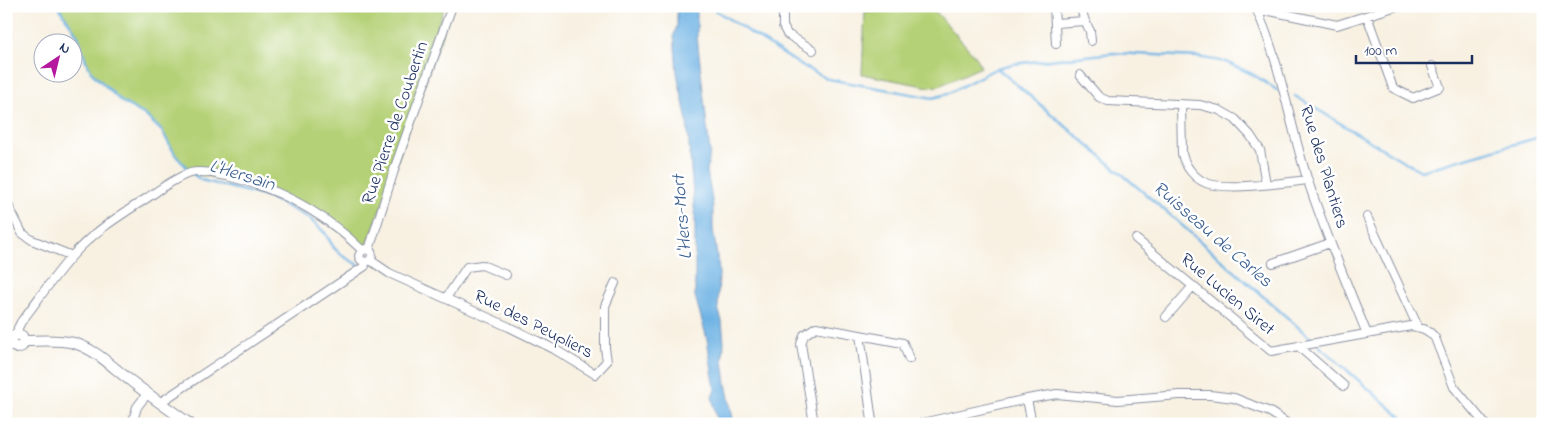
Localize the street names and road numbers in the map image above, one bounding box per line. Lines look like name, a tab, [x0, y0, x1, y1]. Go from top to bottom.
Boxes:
street label: Rue Pierre de Coubertin	[356, 38, 436, 208]
street label: Rue des Plantiers	[1292, 102, 1354, 232]
street label: Rue Lucien Siret	[1174, 247, 1280, 343]
street label: Rue des Peupliers	[469, 284, 597, 366]

